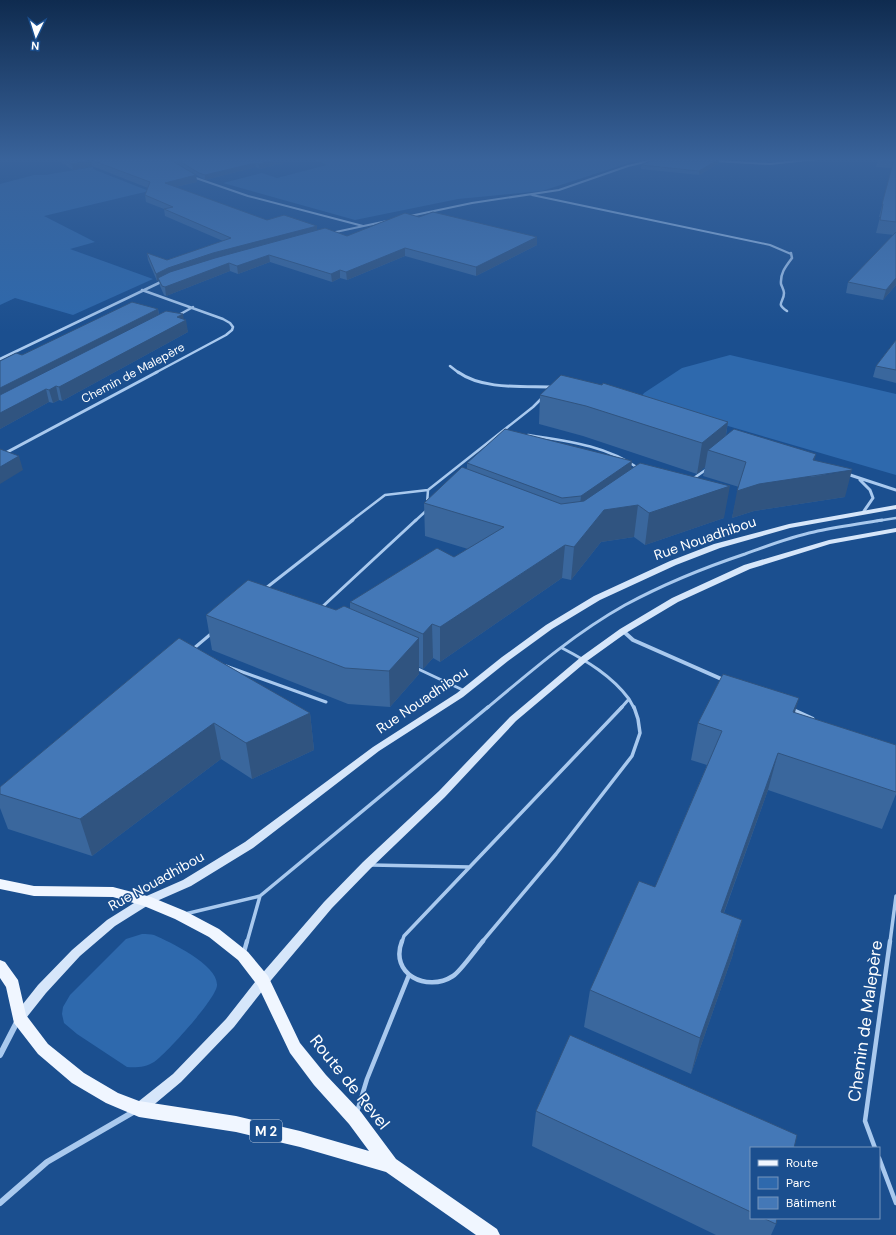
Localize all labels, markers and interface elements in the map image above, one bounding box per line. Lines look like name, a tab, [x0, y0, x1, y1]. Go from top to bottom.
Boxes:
north arrow	[16, 16, 56, 56]
text: N	[31, 39, 40, 53]
street label: Chemin de Malepère	[78, 339, 188, 407]
street label: Rue Nouadhibou	[652, 512, 758, 564]
street label: Rue Nouadhibou	[373, 663, 471, 737]
street label: Rue Nouadhibou	[105, 847, 207, 915]
street label: Chemin de Malepère	[843, 939, 887, 1103]
street label: Route de Revel	[305, 1030, 395, 1134]
road number: M 2	[250, 1120, 282, 1142]
legend	[750, 1147, 880, 1219]
text: Route	[786, 1155, 818, 1171]
text: Parc	[786, 1175, 810, 1191]
text: Bâtiment	[786, 1195, 837, 1211]

